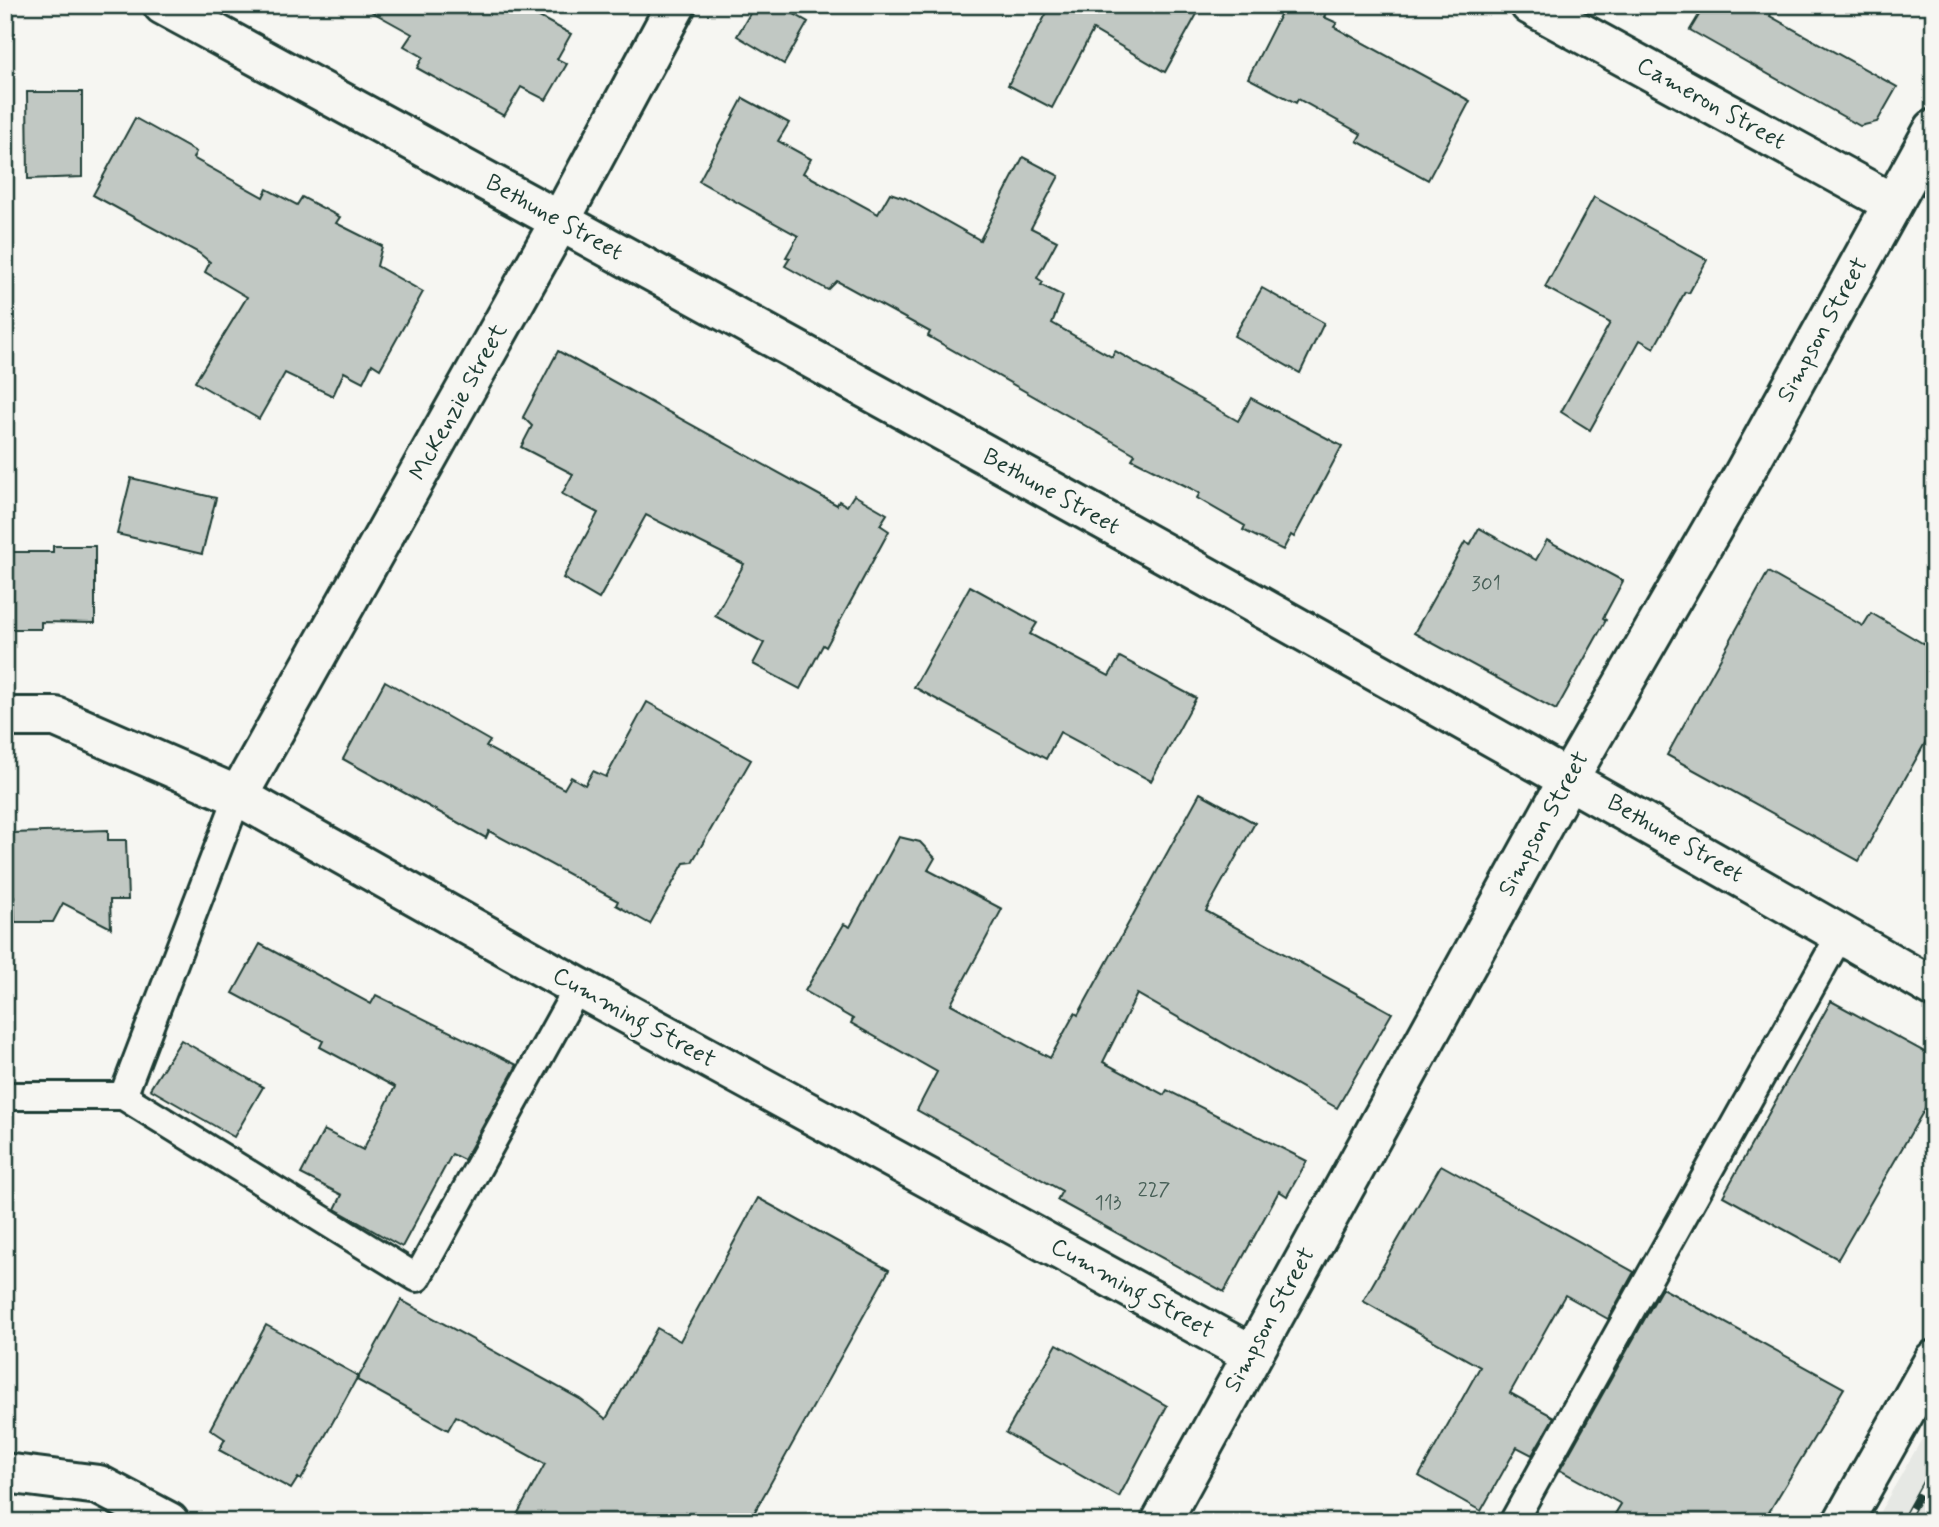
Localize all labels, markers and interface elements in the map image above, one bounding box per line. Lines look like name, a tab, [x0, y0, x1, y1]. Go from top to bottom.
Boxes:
street label: Cameron Street	[1631, 50, 1791, 158]
street label: Bethune Street	[480, 167, 628, 269]
street label: Simpson Street	[1770, 252, 1876, 408]
street label: McKenzie Street	[403, 318, 515, 486]
street label: Bethune Street	[977, 441, 1125, 543]
house number: 301	[1471, 570, 1501, 598]
street label: Simpson Street	[1491, 746, 1597, 902]
street label: Bethune Street	[1601, 787, 1749, 891]
street label: Cumming Street	[545, 960, 721, 1078]
house number: 227	[1137, 1176, 1171, 1204]
house number: 113	[1095, 1189, 1122, 1217]
street label: Cumming Street	[1043, 1231, 1219, 1349]
street label: Simpson Street	[1217, 1242, 1323, 1398]

